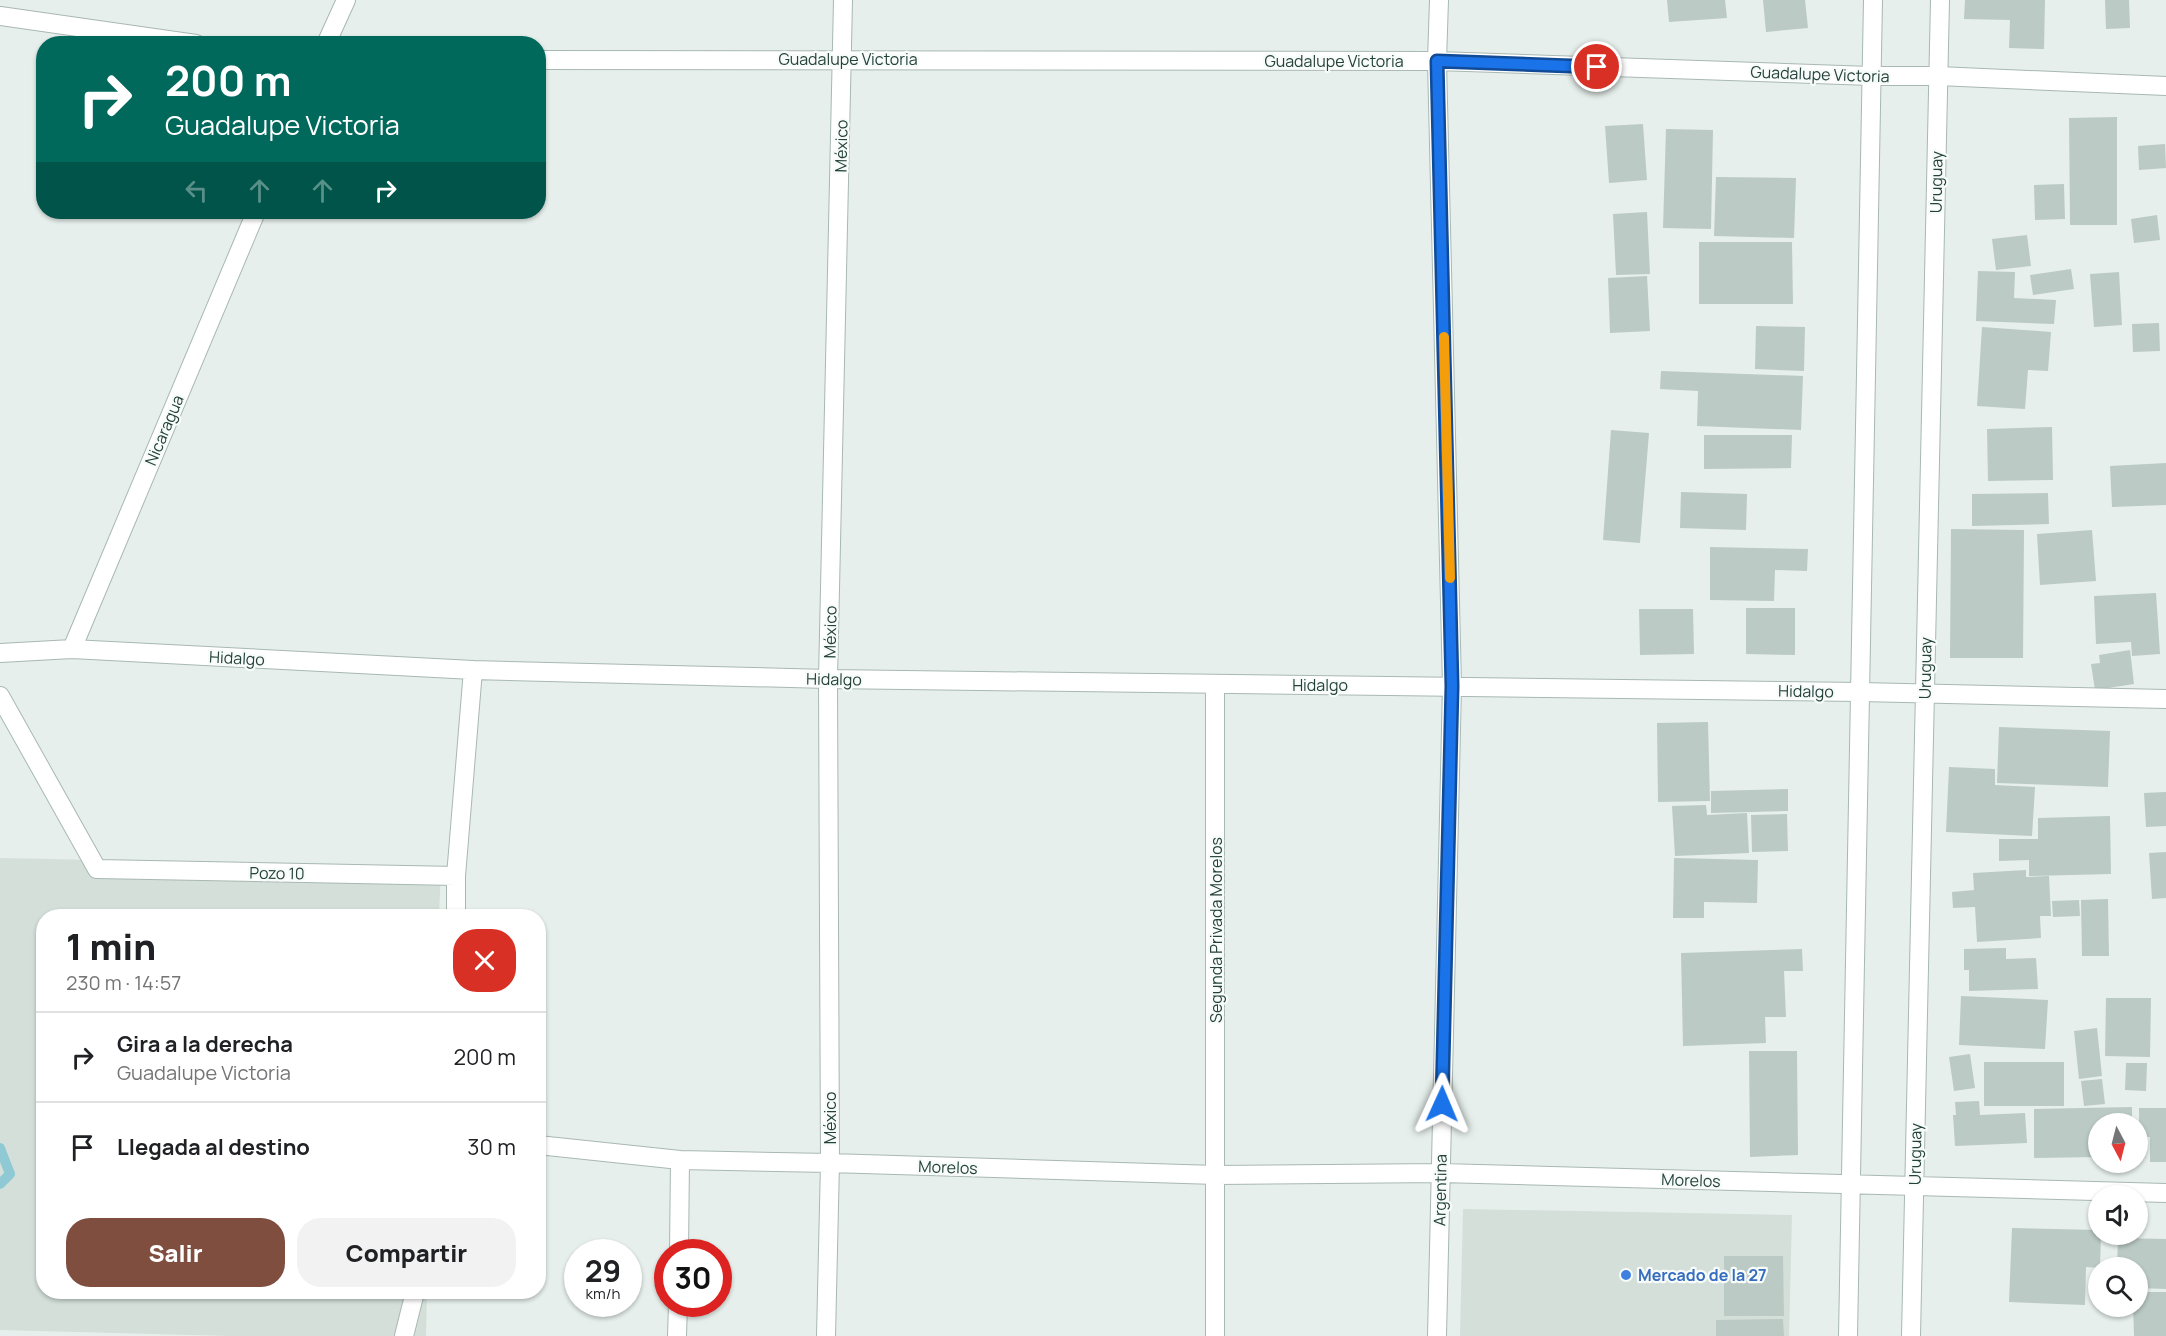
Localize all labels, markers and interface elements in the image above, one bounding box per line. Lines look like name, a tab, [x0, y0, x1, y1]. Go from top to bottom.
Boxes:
pin	[1571, 41, 1622, 92]
street label: Guadalupe Victoria	[778, 48, 918, 70]
street label: Guadalupe Victoria	[1264, 50, 1404, 72]
icon: arrive	[1580, 50, 1613, 83]
text: 200 m	[165, 51, 291, 109]
icon: right	[66, 60, 144, 138]
street label: Guadalupe Victoria	[1750, 61, 1890, 87]
text: Guadalupe Victoria	[165, 106, 400, 143]
street label: México	[830, 119, 852, 173]
street label: Uruguay	[1924, 150, 1948, 213]
icon: left	[180, 174, 213, 207]
icon: ahead	[243, 174, 276, 207]
icon: ahead	[306, 174, 339, 207]
icon: right	[369, 174, 402, 207]
street label: Nicaragua	[139, 391, 189, 469]
street label: México	[819, 605, 841, 659]
street label: Uruguay	[1913, 636, 1937, 699]
street label: Hidalgo	[209, 646, 265, 670]
street label: Hidalgo	[806, 668, 862, 690]
street label: Hidalgo	[1292, 674, 1348, 696]
street label: Hidalgo	[1778, 680, 1834, 702]
street label: Segunda Privada Morelos	[1205, 837, 1227, 1023]
street label: Pozo 10	[249, 862, 305, 884]
text: 1 min	[66, 922, 156, 971]
button: close	[453, 929, 516, 992]
text: 230 m · 14:57	[66, 969, 181, 996]
text: Gira a la derecha	[117, 1029, 293, 1059]
icon: right	[66, 1041, 99, 1074]
text: 200 m	[454, 1042, 516, 1072]
text: Guadalupe Victoria	[117, 1059, 291, 1086]
position arrow	[1410, 1072, 1474, 1136]
street label: México	[819, 1092, 841, 1144]
north arrow	[2088, 1113, 2148, 1173]
map controls	[2088, 1113, 2148, 1317]
street label: Uruguay	[1903, 1122, 1927, 1185]
icon: arrive	[66, 1131, 99, 1164]
text: Llegada al destino	[117, 1132, 310, 1162]
text: 30 m	[467, 1132, 516, 1162]
street label: Argentina	[1428, 1154, 1452, 1226]
street label: Morelos	[918, 1155, 978, 1179]
street label: Morelos	[1661, 1168, 1721, 1192]
button: sound	[2088, 1185, 2148, 1245]
button: Salir	[66, 1218, 285, 1287]
button: Compartir	[297, 1218, 516, 1287]
speed limit sign: 30	[654, 1239, 732, 1317]
text: 29	[585, 1250, 621, 1291]
button: search	[2088, 1257, 2148, 1317]
place label: Mercado de la 27	[1638, 1264, 1766, 1286]
marker: Mercado de la 27	[1619, 1268, 1633, 1282]
text: km/h	[586, 1283, 620, 1304]

